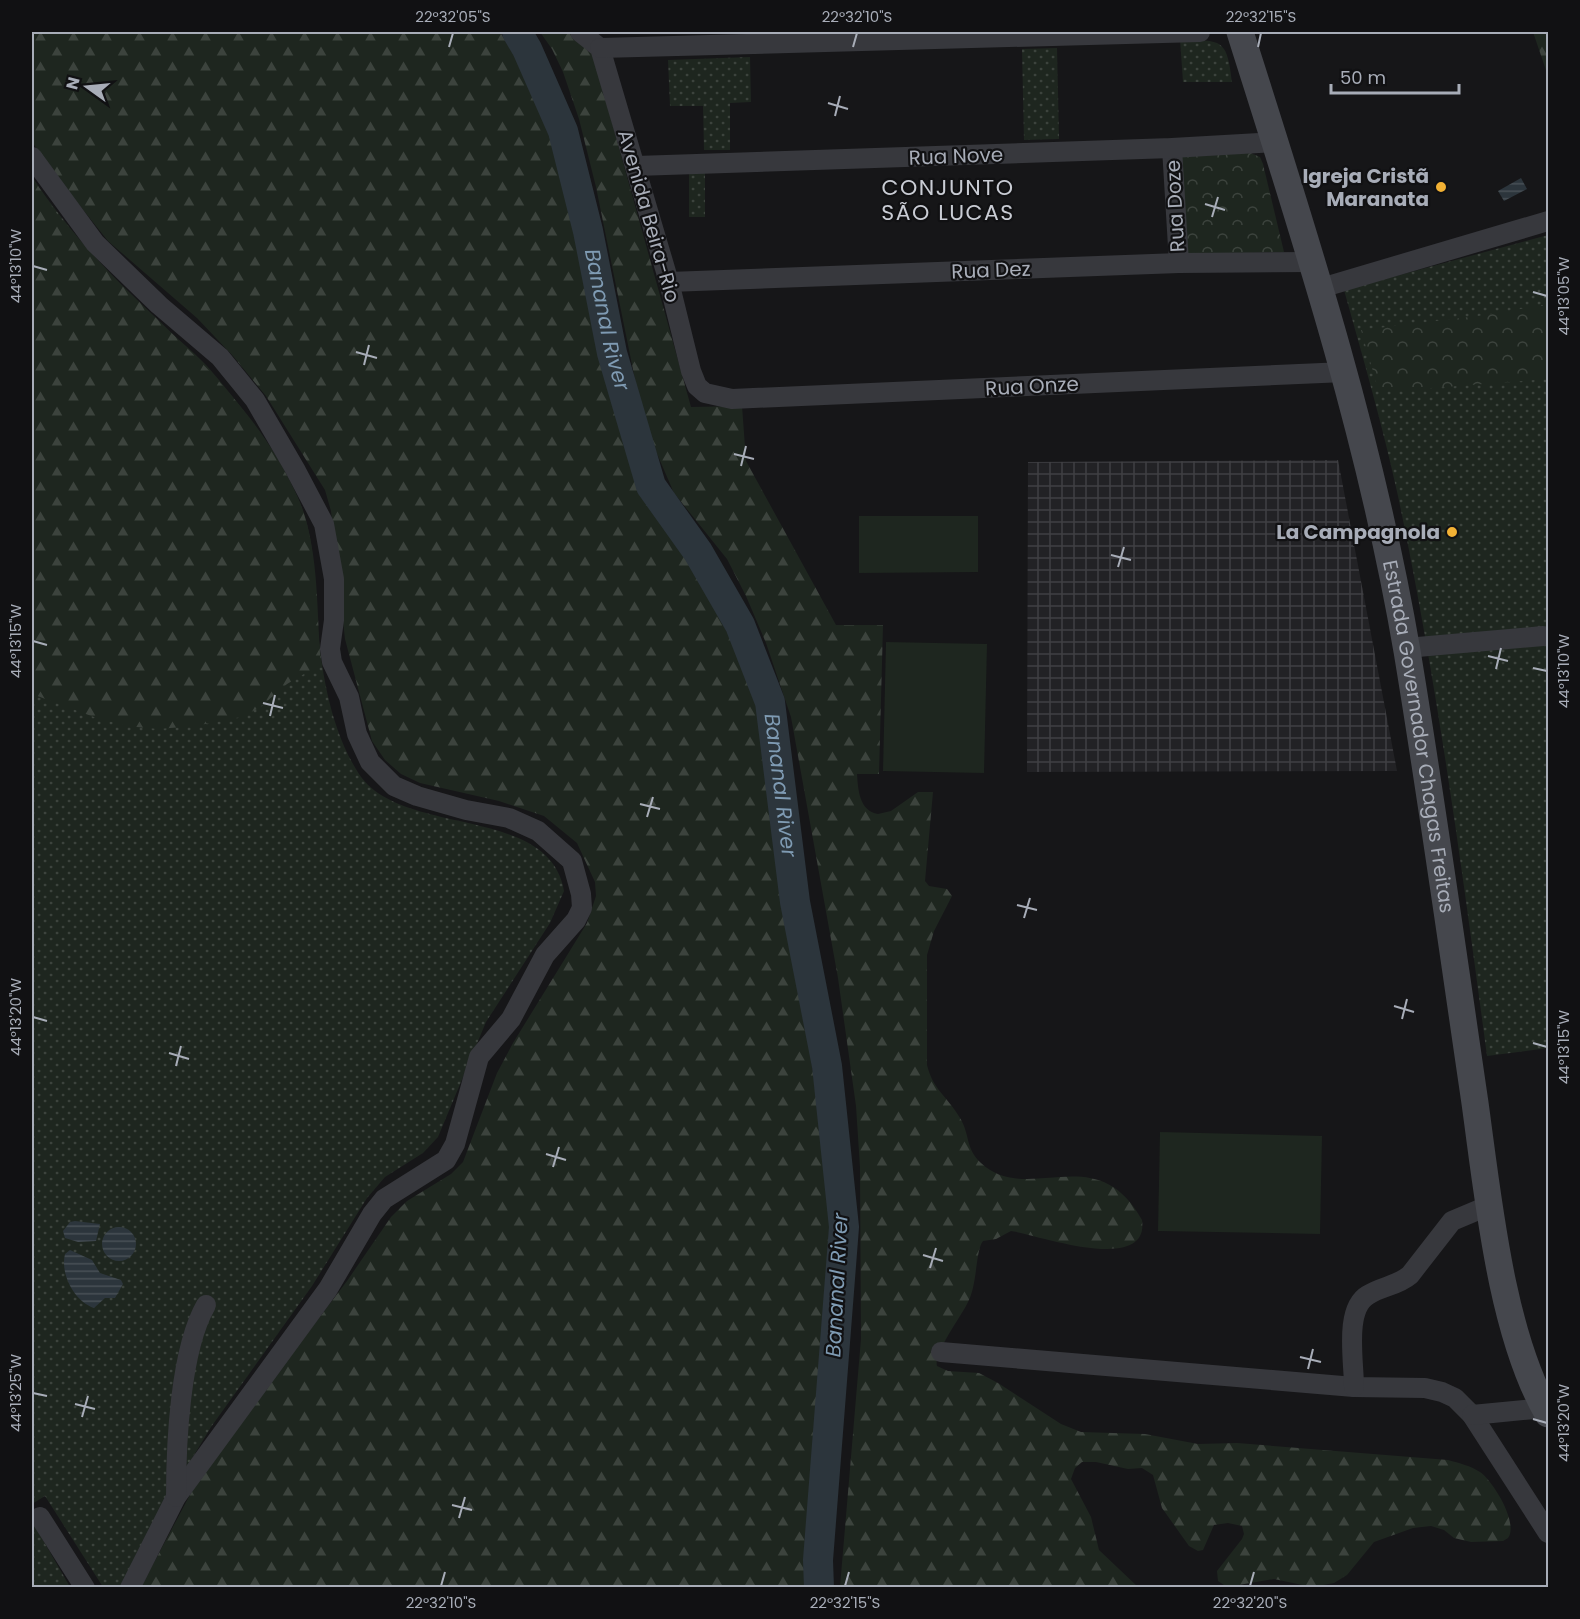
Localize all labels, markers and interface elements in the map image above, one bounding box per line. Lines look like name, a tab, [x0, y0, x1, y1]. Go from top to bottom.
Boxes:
text: 22°32'05"S	[415, 6, 491, 27]
text: 22°32'10"S	[822, 6, 892, 27]
text: 22°32'15"S	[1226, 6, 1296, 27]
north arrow	[57, 57, 117, 117]
scale bar	[1331, 57, 1458, 95]
text: 50 m	[1340, 65, 1386, 90]
text: N	[60, 74, 86, 92]
street label: Avenida Beira-Rio	[611, 126, 687, 306]
street label: Rua Nove	[908, 140, 1004, 172]
street label: Rua Doze	[1159, 159, 1191, 253]
place label: Igreja Cristã Maranata	[1302, 162, 1429, 213]
district label: CONJUNTO SÃO LUCAS	[881, 172, 1015, 228]
marker: Igreja Cristã Maranata	[1434, 180, 1448, 194]
text: 44°13'10"W	[5, 229, 26, 303]
water label: Bananal River	[578, 246, 638, 395]
street label: Rua Dez	[951, 255, 1031, 285]
text: 44°13'05"W	[1553, 256, 1574, 335]
street label: Rua Onze	[984, 370, 1080, 402]
place label: La Campagnola	[1276, 518, 1440, 546]
marker: La Campagnola	[1445, 525, 1459, 539]
street label: Estrada Governador Chagas Freitas	[1376, 558, 1461, 915]
text: 44°13'15"W	[5, 604, 26, 678]
text: 44°13'10"W	[1553, 634, 1574, 708]
water label: Bananal River	[758, 712, 804, 860]
text: 44°13'20"W	[5, 978, 26, 1056]
text: 44°13'15"W	[1553, 1010, 1574, 1084]
water label: Bananal River	[818, 1211, 855, 1358]
text: 44°13'25"W	[5, 1354, 26, 1432]
text: 44°13'20"W	[1553, 1384, 1574, 1462]
text: 22°32'10"S	[406, 1592, 476, 1613]
text: 22°32'15"S	[810, 1592, 880, 1613]
text: 22°32'20"S	[1213, 1592, 1287, 1613]

